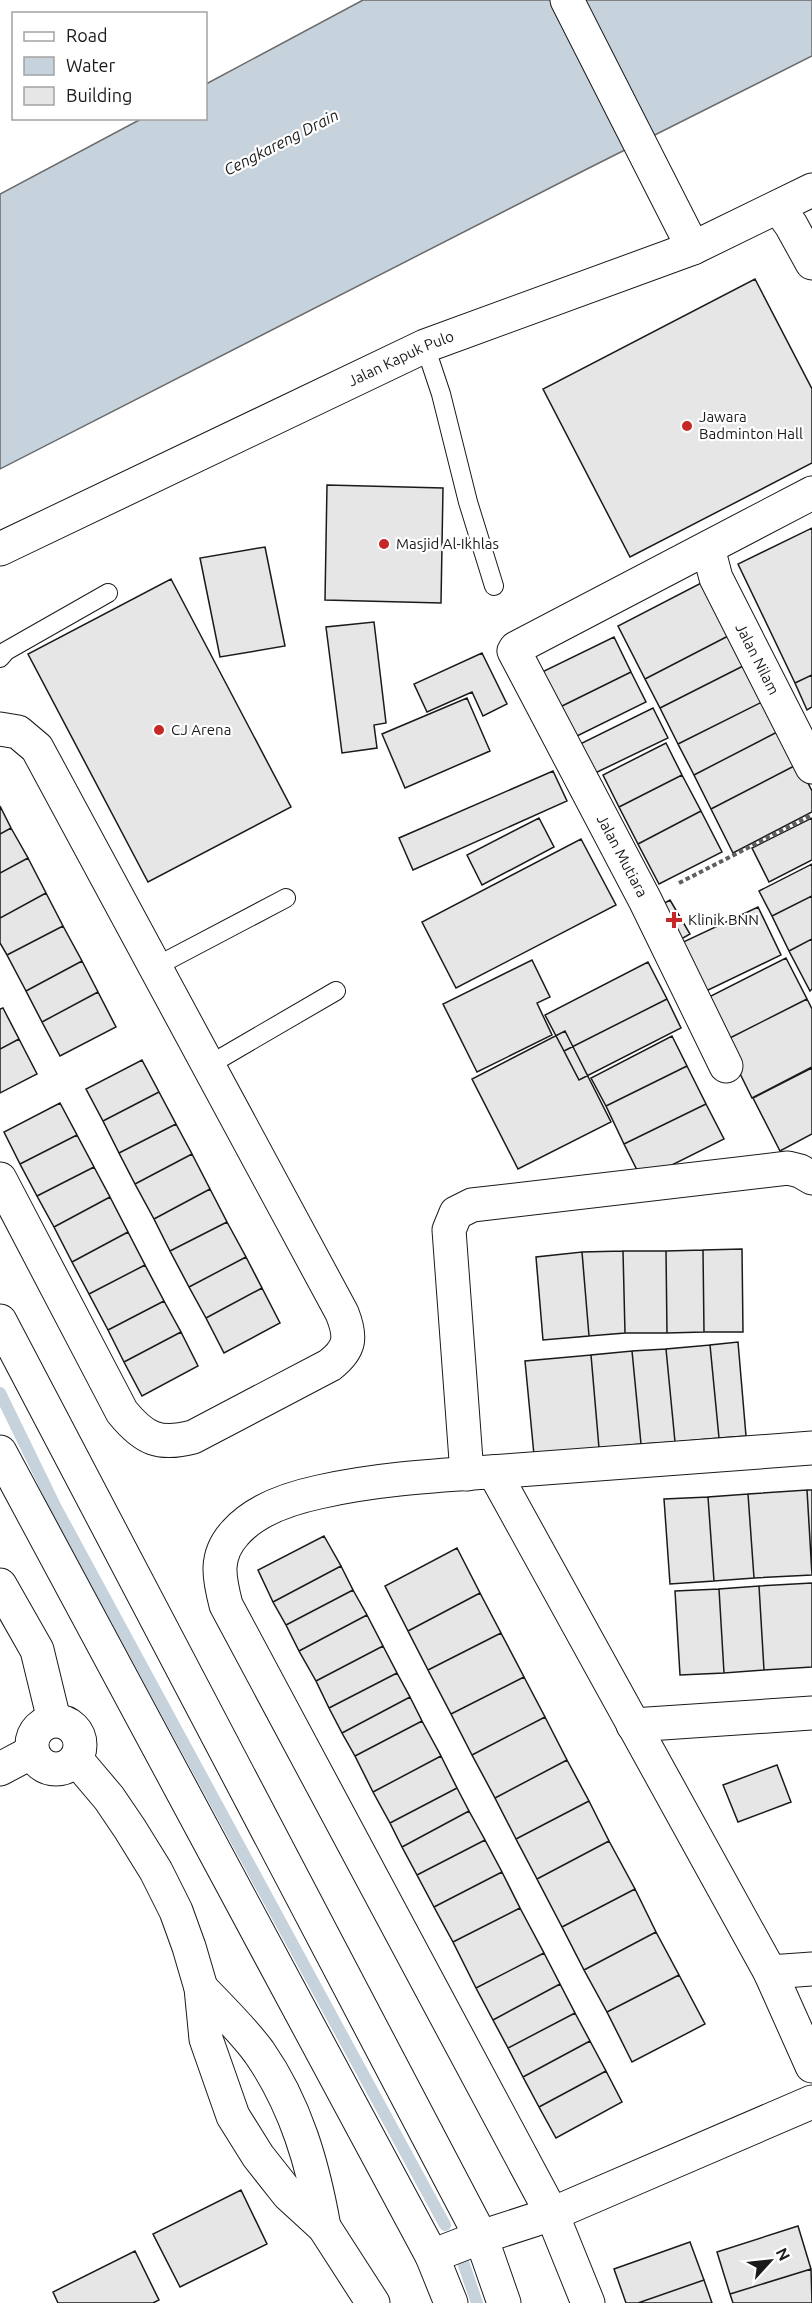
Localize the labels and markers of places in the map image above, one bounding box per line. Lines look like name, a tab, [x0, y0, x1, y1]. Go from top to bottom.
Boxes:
place label: Jawara Badminton Hall	[699, 408, 803, 442]
marker: Jawara Badminton Hall	[680, 419, 694, 433]
place label: Masjid Al-Ikhlas	[396, 535, 499, 552]
marker: Masjid Al-Ikhlas	[377, 537, 391, 551]
place label: CJ Arena	[171, 721, 231, 738]
marker: CJ Arena	[152, 723, 166, 737]
marker: Klinik BNN	[665, 911, 683, 929]
place label: Klinik BNN	[688, 911, 759, 928]

